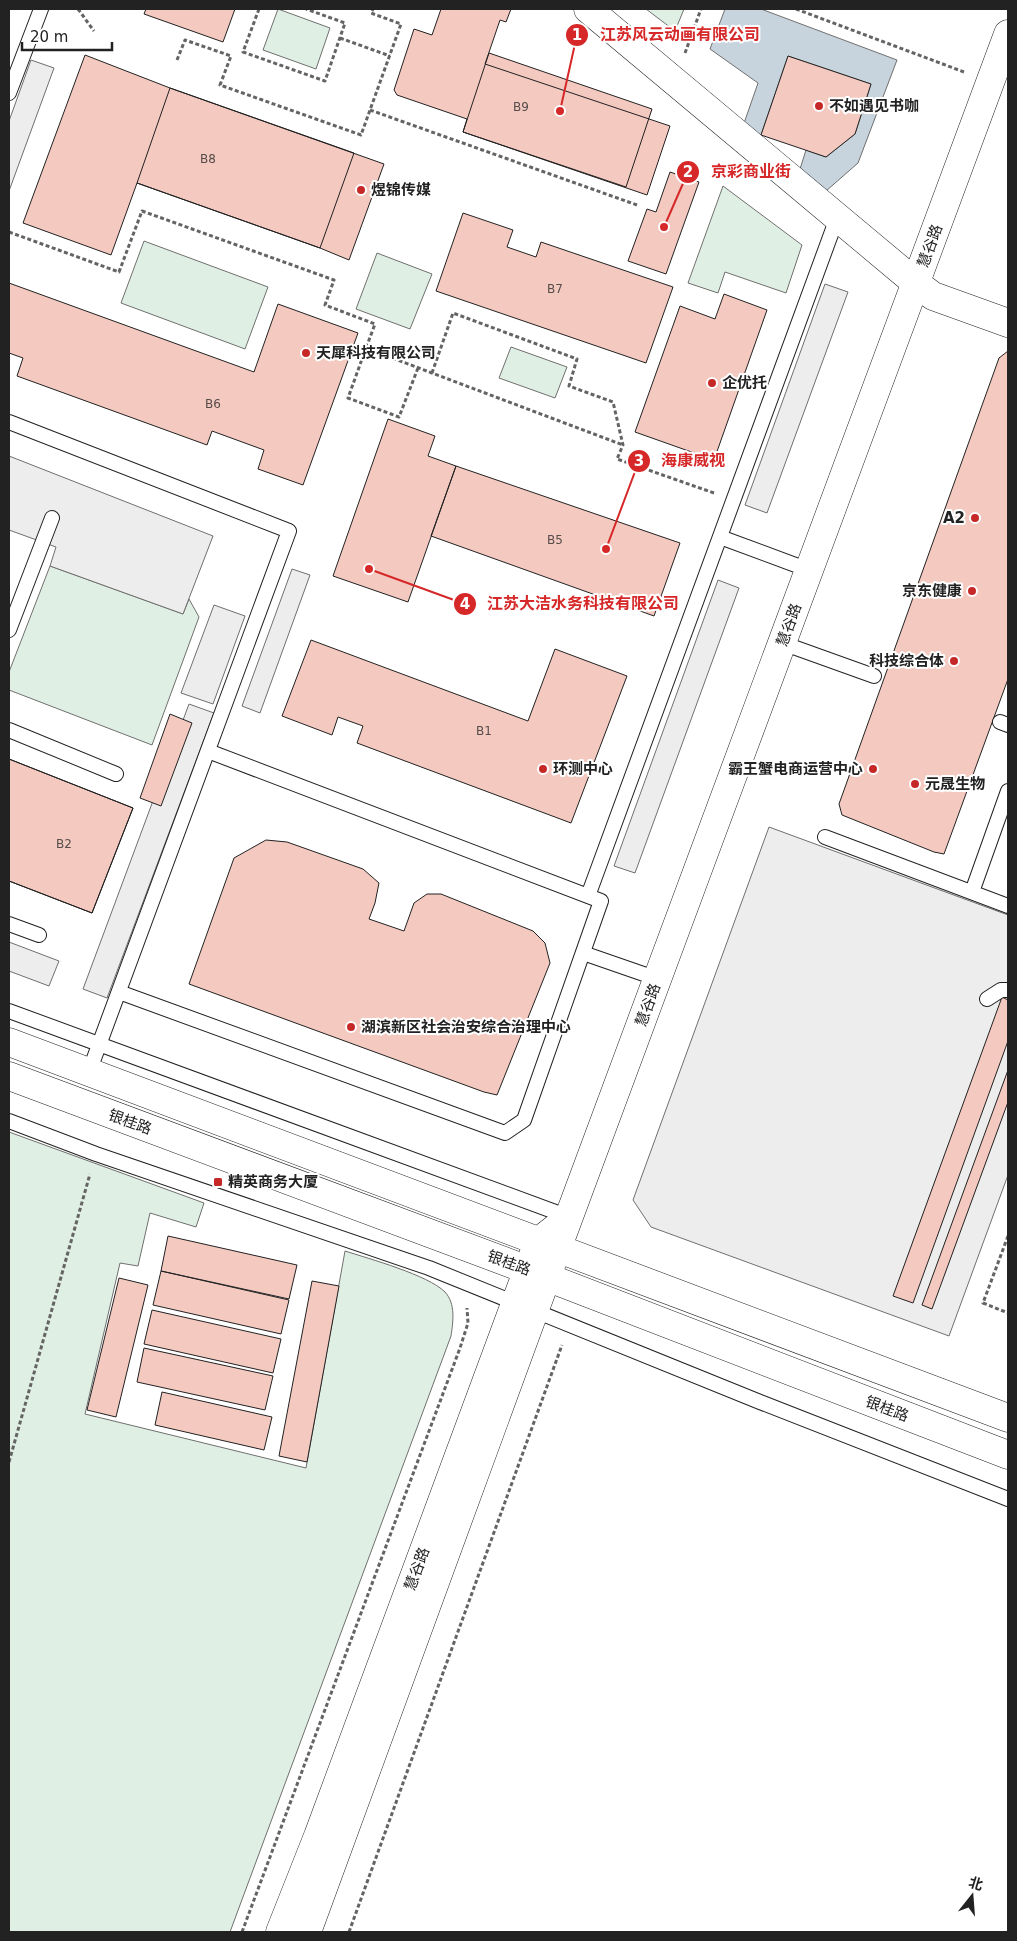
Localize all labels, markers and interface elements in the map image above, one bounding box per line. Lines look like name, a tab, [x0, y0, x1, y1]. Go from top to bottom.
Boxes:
callout: 江苏风云动画有限公司	[565, 19, 770, 50]
scale bar	[22, 20, 112, 52]
text: 江苏风云动画有限公司	[600, 25, 760, 44]
text: 1	[572, 26, 582, 44]
text: 20 m	[30, 28, 68, 46]
place label: 不如遇见书咖	[829, 97, 919, 115]
house number: B9	[513, 100, 529, 114]
marker: 不如遇见书咖	[813, 100, 825, 112]
house number: B8	[200, 152, 216, 166]
callout: 京彩商业街	[676, 156, 801, 187]
text: 京彩商业街	[711, 162, 791, 181]
text: 2	[683, 163, 693, 181]
place label: 煜锦传媒	[371, 181, 431, 199]
marker: 煜锦传媒	[355, 184, 367, 196]
street label: 慧谷路	[914, 222, 946, 270]
house number: B7	[547, 282, 563, 296]
place label: 天犀科技有限公司	[316, 344, 436, 362]
marker: 天犀科技有限公司	[300, 347, 312, 359]
place label: 企优托	[722, 374, 767, 392]
marker: 企优托	[706, 377, 718, 389]
house number: B6	[205, 397, 221, 411]
callout: 海康威视	[626, 445, 735, 476]
text: 海康威视	[661, 451, 725, 470]
text: 3	[634, 452, 644, 470]
place label: A2	[943, 509, 965, 527]
marker: A2	[969, 512, 981, 524]
house number: B5	[547, 533, 563, 547]
place label: 京东健康	[902, 582, 962, 600]
marker: 京东健康	[966, 585, 978, 597]
callout: 江苏大洁水务科技有限公司	[452, 588, 689, 619]
text: 江苏大洁水务科技有限公司	[487, 594, 679, 613]
text: 4	[460, 595, 470, 613]
street label: 慧谷路	[773, 601, 805, 649]
place label: 科技综合体	[869, 652, 944, 670]
marker: 科技综合体	[948, 655, 960, 667]
house number: B1	[476, 724, 492, 738]
place label: 环测中心	[553, 760, 613, 778]
place label: 霸王蟹电商运营中心	[728, 760, 863, 778]
marker: 环测中心	[537, 763, 549, 775]
marker: 霸王蟹电商运营中心	[867, 763, 879, 775]
place label: 元晟生物	[925, 775, 985, 793]
marker: 元晟生物	[909, 778, 921, 790]
house number: B2	[56, 837, 72, 851]
street label: 慧谷路	[632, 981, 664, 1029]
place label: 湖滨新区社会治安综合治理中心	[361, 1018, 571, 1036]
marker: 湖滨新区社会治安综合治理中心	[345, 1021, 357, 1033]
street label: 银桂路	[106, 1106, 154, 1138]
place label: 精英商务大厦	[228, 1173, 318, 1191]
marker: 精英商务大厦	[212, 1176, 224, 1188]
street label: 银桂路	[485, 1247, 533, 1279]
street label: 银桂路	[863, 1393, 911, 1425]
street label: 慧谷路	[401, 1545, 433, 1593]
north arrow	[947, 1871, 997, 1921]
text: 北	[967, 1874, 985, 1893]

